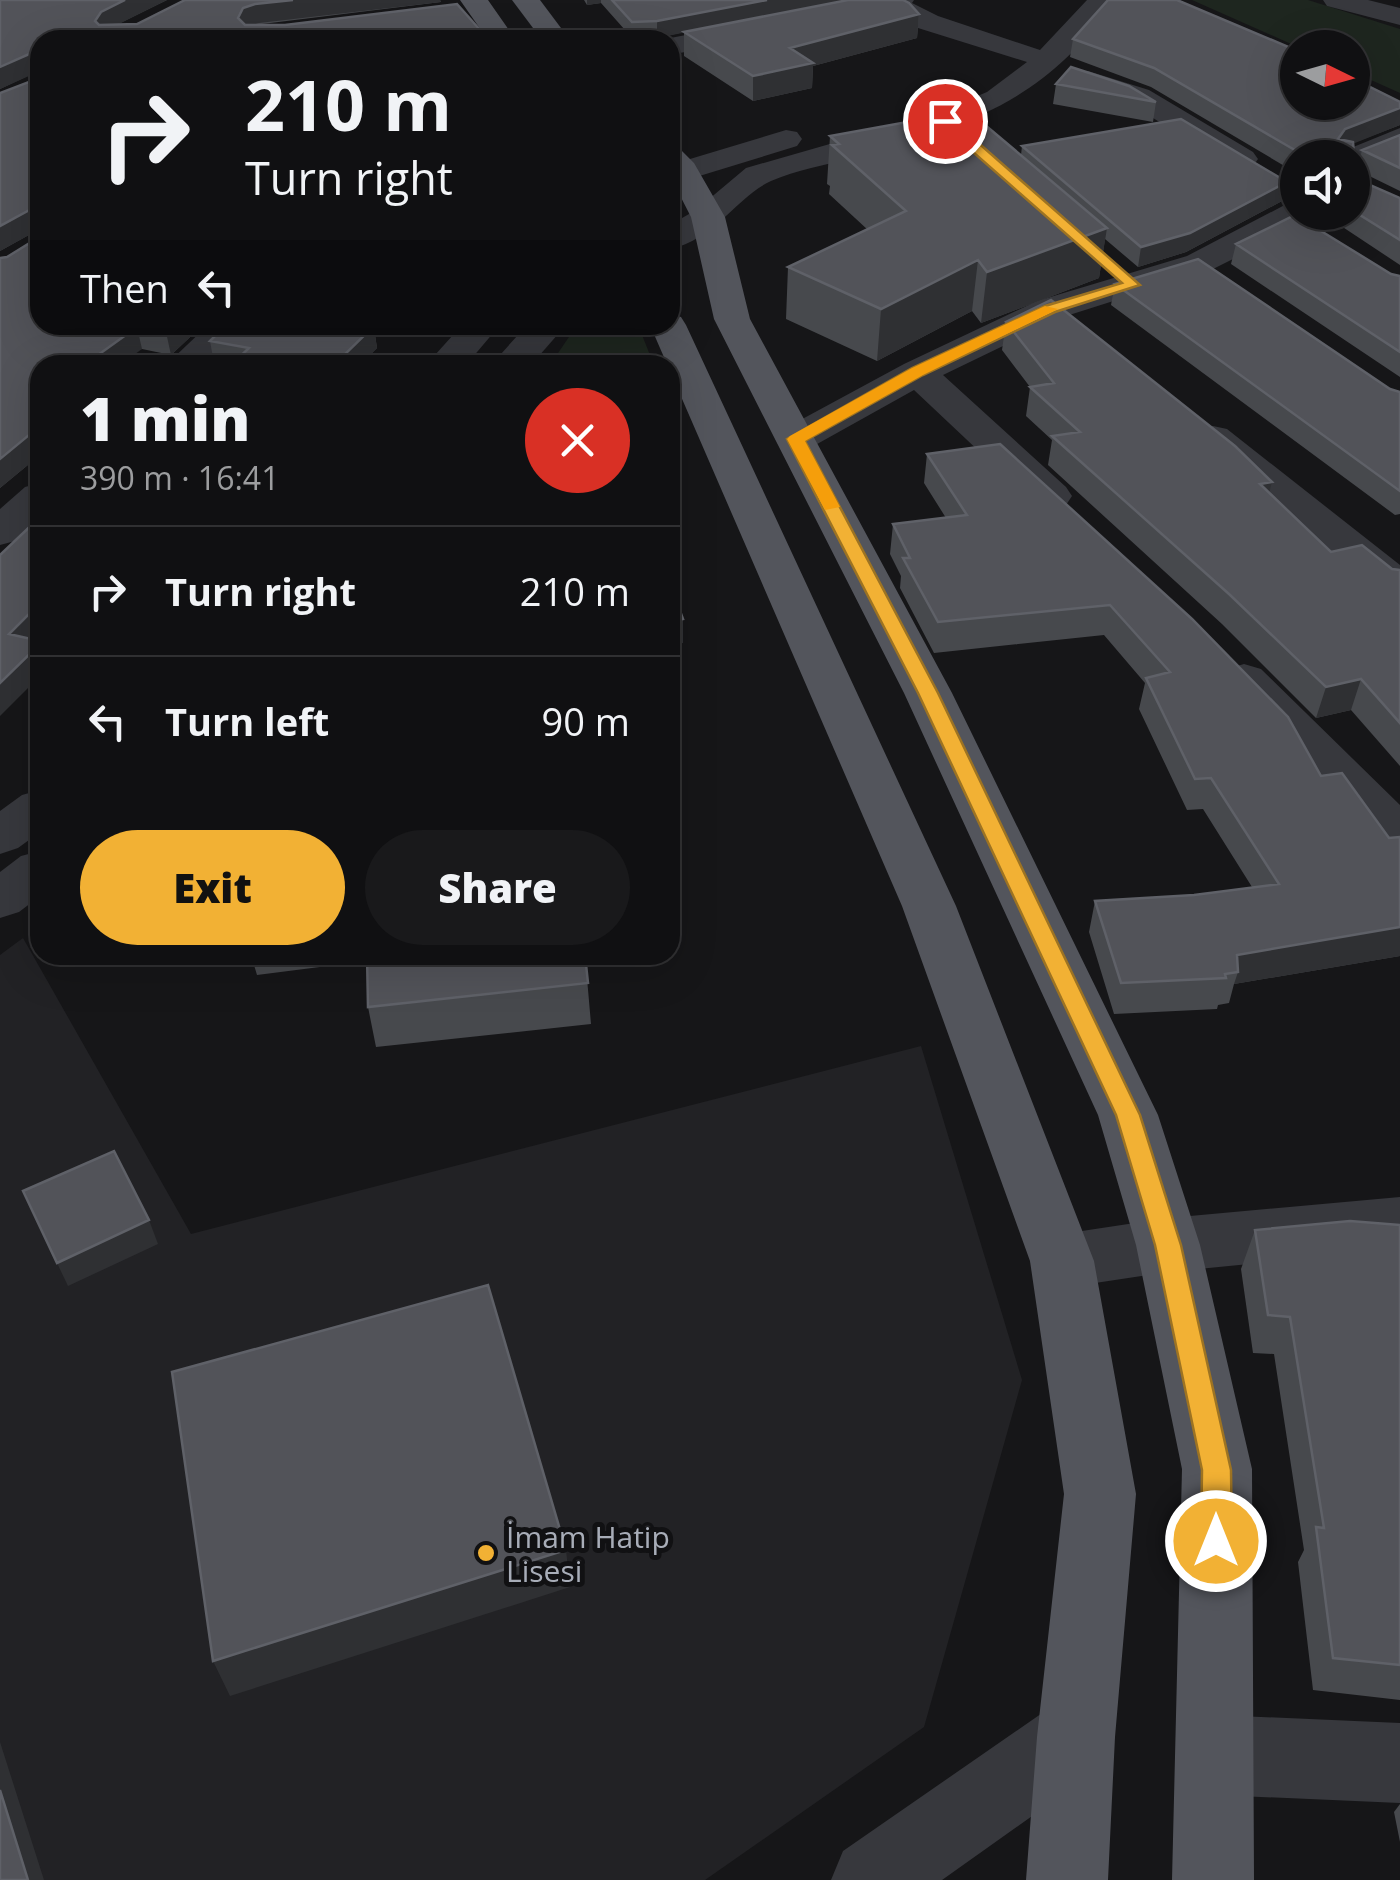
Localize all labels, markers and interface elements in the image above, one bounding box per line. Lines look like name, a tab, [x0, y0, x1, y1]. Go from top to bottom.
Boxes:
north arrow	[1280, 30, 1370, 120]
map controls	[1280, 30, 1370, 230]
text: 210 m	[245, 56, 452, 152]
icon: right	[80, 70, 210, 200]
pin	[903, 79, 988, 164]
icon: arrive	[918, 94, 973, 149]
button: sound	[1280, 140, 1370, 230]
text: Turn right	[245, 147, 453, 208]
icon: left	[189, 260, 244, 315]
text: Then	[80, 262, 169, 314]
text: 1 min	[80, 377, 250, 459]
button: close	[525, 388, 630, 493]
text: 390 m · 16:41	[80, 456, 279, 499]
icon: right	[80, 564, 135, 619]
text: Turn right	[165, 565, 356, 617]
text: 210 m	[520, 565, 630, 617]
icon: left	[80, 694, 135, 749]
text: Turn left	[165, 695, 329, 747]
text: 90 m	[541, 695, 630, 747]
button: Exit	[80, 830, 345, 945]
button: Share	[365, 830, 630, 945]
position arrow	[1164, 1489, 1268, 1593]
place label: İmam Hatip Lisesi	[506, 1516, 670, 1591]
marker: İmam Hatip Lisesi	[475, 1542, 497, 1564]

